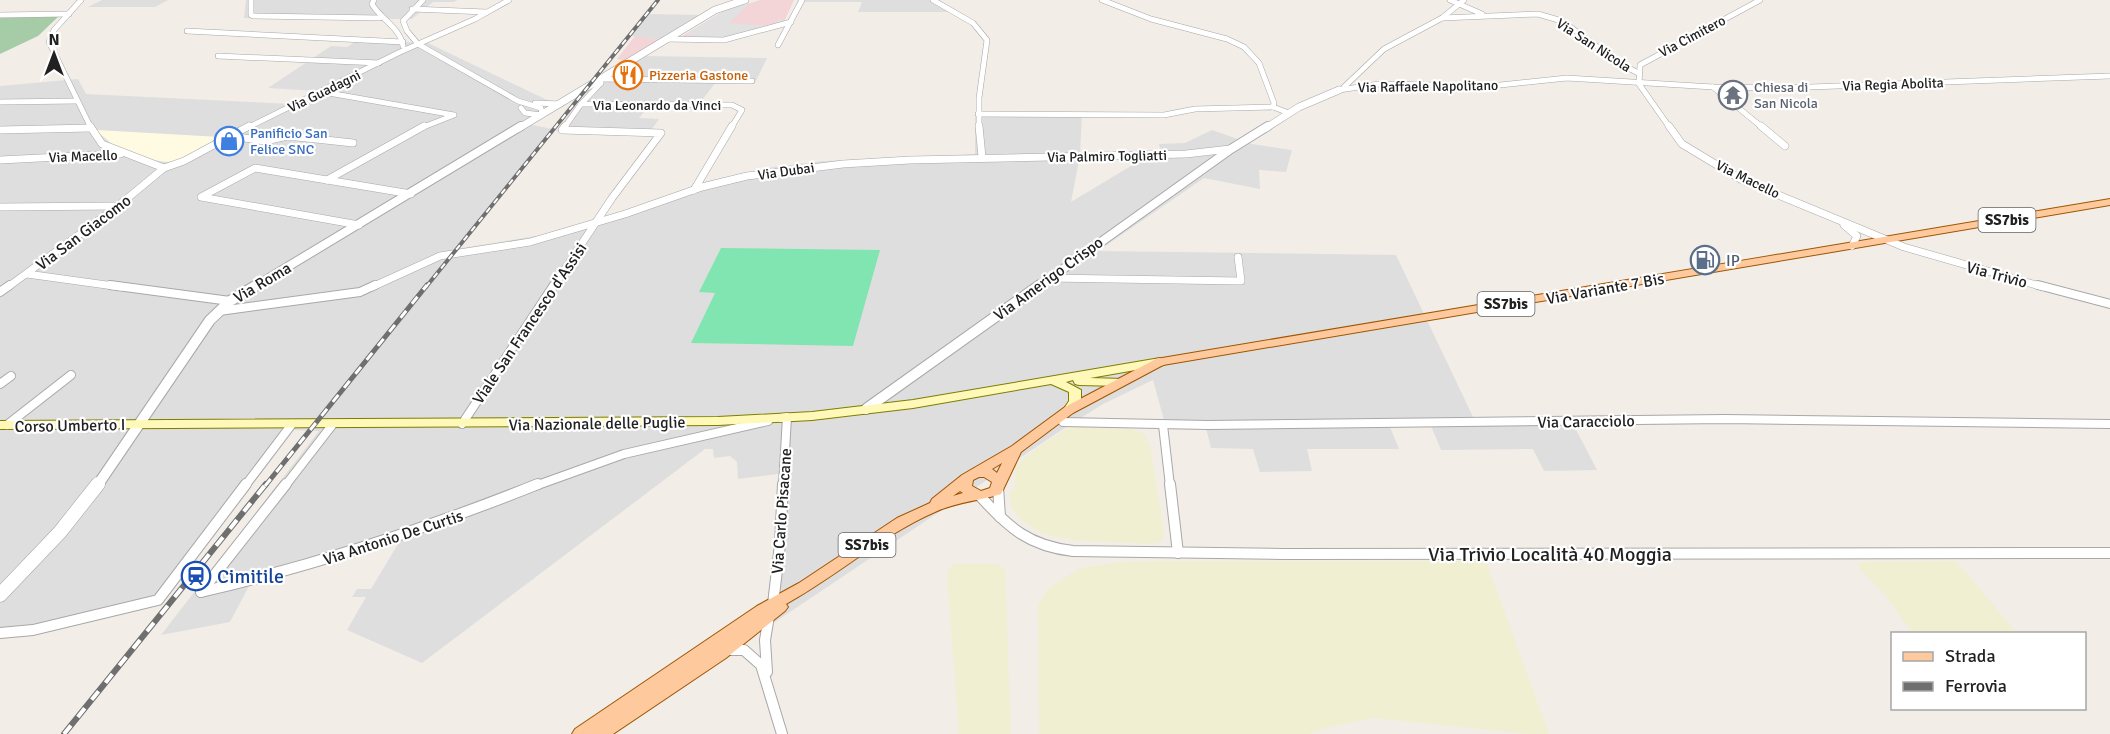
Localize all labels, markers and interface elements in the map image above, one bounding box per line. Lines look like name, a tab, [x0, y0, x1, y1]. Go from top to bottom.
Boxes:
street label: Via Cimitero	[1656, 12, 1728, 61]
street label: Via San Nicola	[1553, 15, 1634, 76]
north arrow	[24, 24, 84, 84]
text: N	[48, 30, 60, 50]
restaurant icon: Pizzeria Gastone	[612, 59, 644, 91]
street label: Via Guadagni	[285, 66, 363, 116]
place label: Pizzeria Gastone	[649, 67, 748, 84]
street label: Via Regia Abolita	[1842, 74, 1944, 95]
street label: Via Raffaele Napolitano	[1358, 77, 1498, 96]
temple icon: Chiesa di San Nicola	[1717, 79, 1749, 111]
place label: Chiesa di San Nicola	[1754, 79, 1818, 112]
street label: Via Leonardo da Vinci	[593, 97, 721, 114]
shop icon: Panificio San Felice SNC	[213, 125, 245, 157]
place label: Panificio San Felice SNC	[250, 125, 328, 158]
street label: Via Macello	[48, 147, 118, 166]
street label: Via Palmiro Togliatti	[1047, 147, 1167, 166]
street label: Via Macello	[1713, 157, 1783, 202]
street label: Via Dubai	[757, 159, 816, 184]
street label: Via San Giacomo	[32, 191, 135, 275]
road number: SS7bis	[1978, 208, 2036, 232]
street label: Via Amerigo Crispo	[990, 232, 1107, 325]
street label: Viale San Francesco d'Assisi	[468, 239, 591, 408]
fuel station icon: IP	[1689, 244, 1721, 276]
place label: IP	[1726, 251, 1740, 271]
street label: Via Trivio	[1964, 257, 2029, 293]
street label: Via Roma	[230, 258, 295, 308]
street label: Via Variante 7 Bis	[1545, 269, 1666, 309]
road number: SS7bis	[1478, 292, 1534, 316]
street label: Via Caracciolo	[1537, 411, 1635, 433]
street label: Via Nazionale delle Puglie	[508, 412, 686, 436]
street label: Corso Umberto I	[14, 415, 126, 437]
street label: Via Carlo Pisacane	[768, 448, 796, 575]
street label: Via Antonio De Curtis	[321, 506, 466, 570]
road number: SS7bis	[838, 533, 896, 557]
street label: Via Trivio Località 40 Moggia	[1428, 542, 1672, 567]
station icon: Cimitile	[180, 560, 212, 592]
place label: Cimitile	[217, 564, 284, 589]
legend	[1891, 632, 2086, 710]
text: Strada	[1945, 645, 1996, 667]
text: Ferrovia	[1945, 675, 2007, 697]

